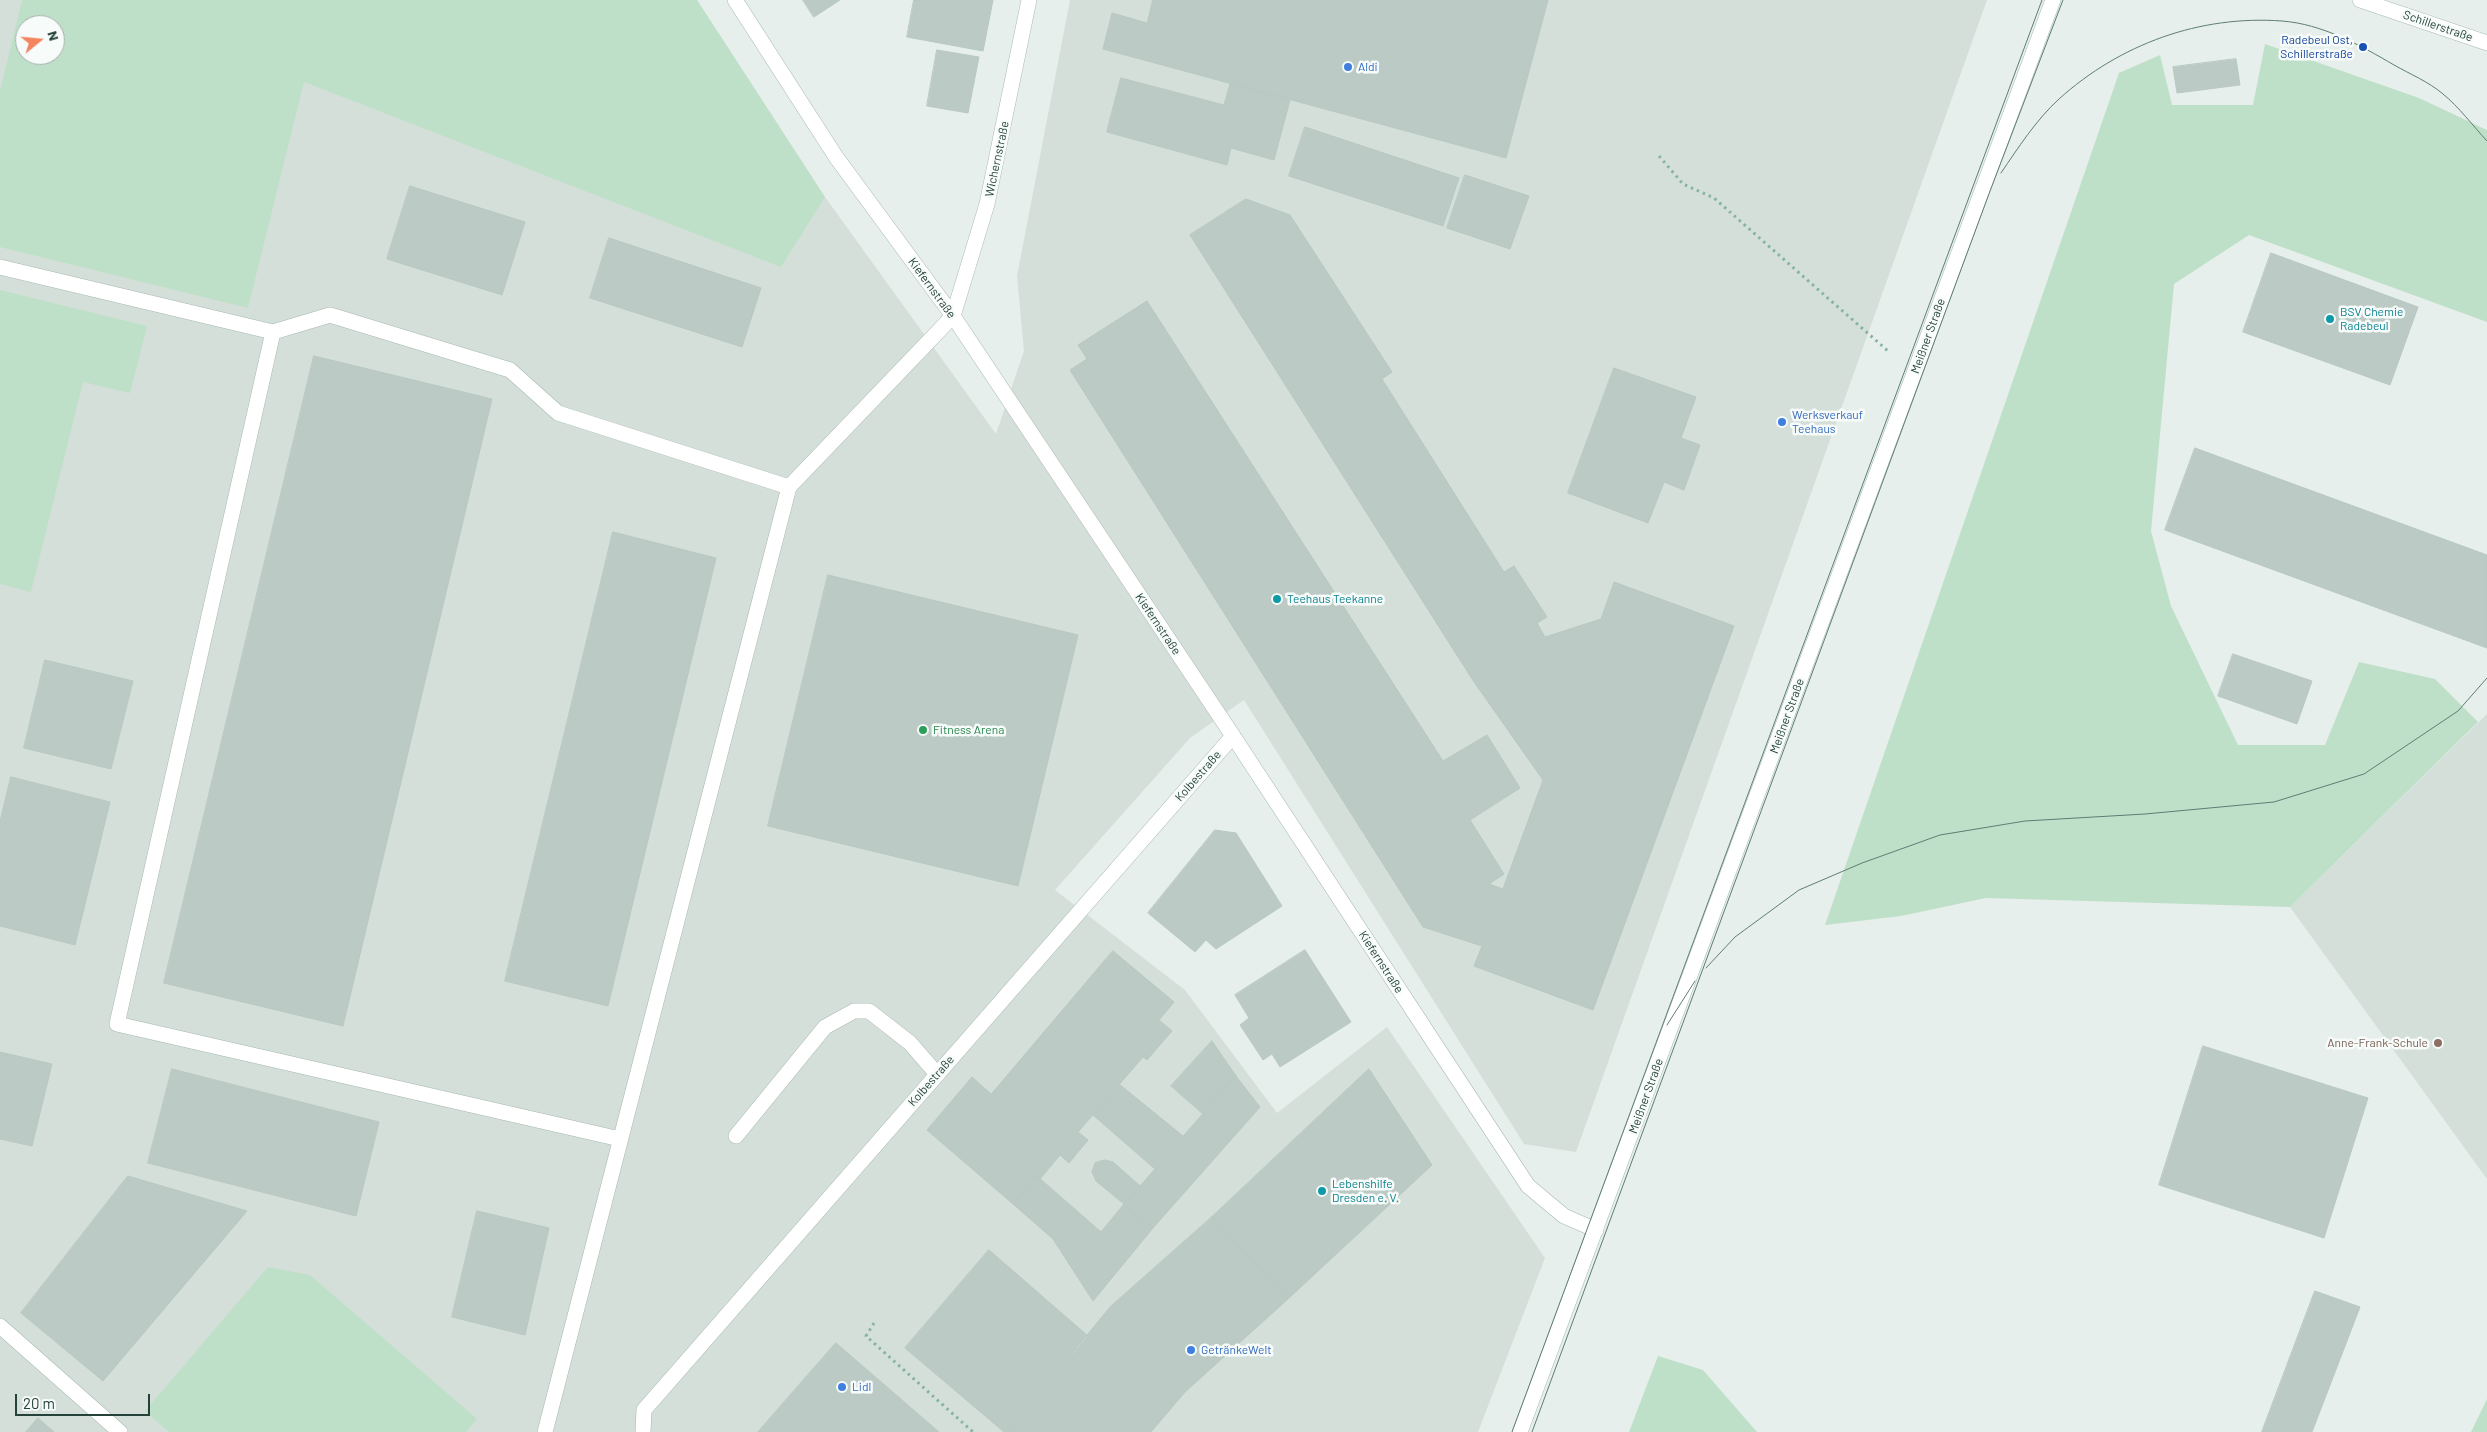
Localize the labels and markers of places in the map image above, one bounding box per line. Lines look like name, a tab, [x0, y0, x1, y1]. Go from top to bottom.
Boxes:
place label: Radebeul Ost, Schillerstraße	[2280, 33, 2353, 61]
marker: Radebeul Ost, Schillerstraße	[2357, 41, 2369, 53]
place label: Aldi	[1358, 60, 1378, 74]
marker: Aldi	[1342, 61, 1354, 73]
place label: BSV Chemie Radebeul	[2340, 305, 2403, 333]
marker: BSV Chemie Radebeul	[2324, 313, 2336, 325]
place label: Werksverkauf Teehaus	[1792, 408, 1863, 436]
marker: Werksverkauf Teehaus	[1776, 416, 1788, 428]
place label: Teehaus Teekanne	[1287, 592, 1383, 606]
marker: Teehaus Teekanne	[1271, 593, 1283, 605]
place label: Fitness Arena	[933, 723, 1004, 737]
marker: Fitness Arena	[917, 724, 929, 736]
place label: Anne-Frank-Schule	[2327, 1036, 2428, 1050]
marker: Anne-Frank-Schule	[2432, 1037, 2444, 1049]
place label: Lebenshilfe Dresden e. V.	[1332, 1177, 1399, 1205]
marker: Lebenshilfe Dresden e. V.	[1316, 1185, 1328, 1197]
place label: GetränkeWelt	[1201, 1343, 1272, 1357]
marker: GetränkeWelt	[1185, 1344, 1197, 1356]
place label: Lidl	[852, 1380, 871, 1394]
marker: Lidl	[836, 1381, 848, 1393]

